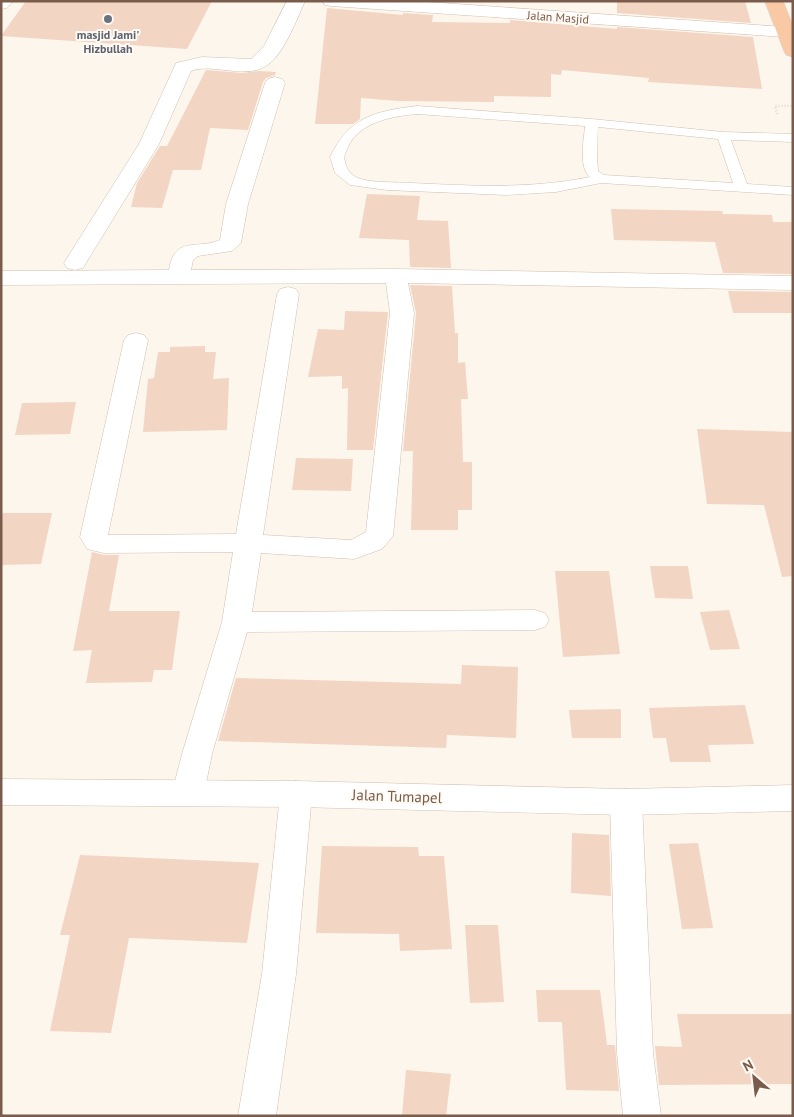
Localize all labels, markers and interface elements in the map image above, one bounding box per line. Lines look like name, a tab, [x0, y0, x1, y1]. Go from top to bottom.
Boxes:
street label: Jalan Masjid	[526, 7, 589, 27]
marker: masjid Jami' Hizbullah	[102, 13, 114, 25]
place label: masjid Jami' Hizbullah	[77, 27, 139, 56]
street label: Jalan Tumapel	[351, 785, 443, 807]
north arrow	[729, 1052, 779, 1102]
text: N	[740, 1055, 756, 1076]

